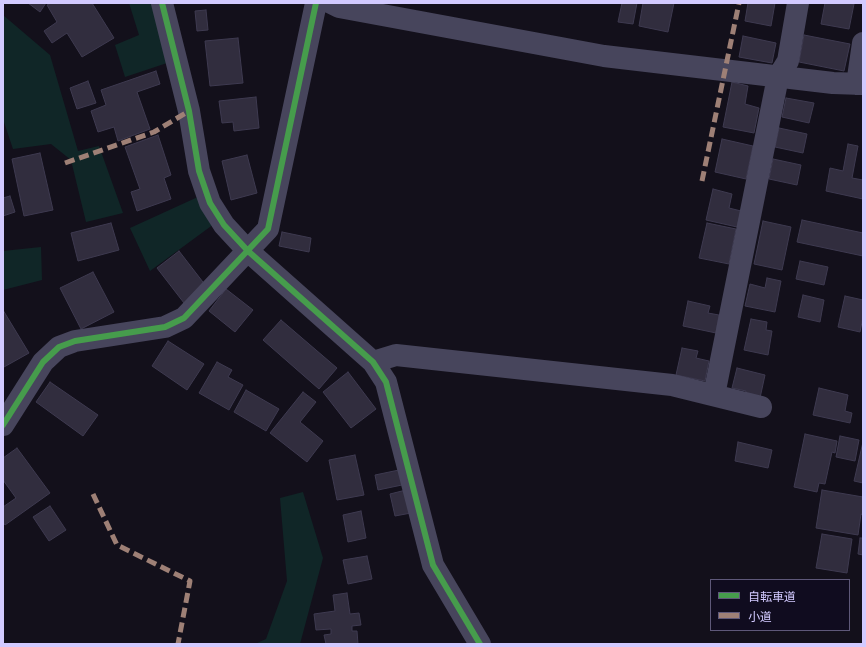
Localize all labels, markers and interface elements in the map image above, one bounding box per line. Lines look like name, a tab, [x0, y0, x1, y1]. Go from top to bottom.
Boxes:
legend	[710, 579, 850, 631]
text: 自転車道	[748, 590, 796, 604]
text: 小道	[748, 610, 772, 624]

